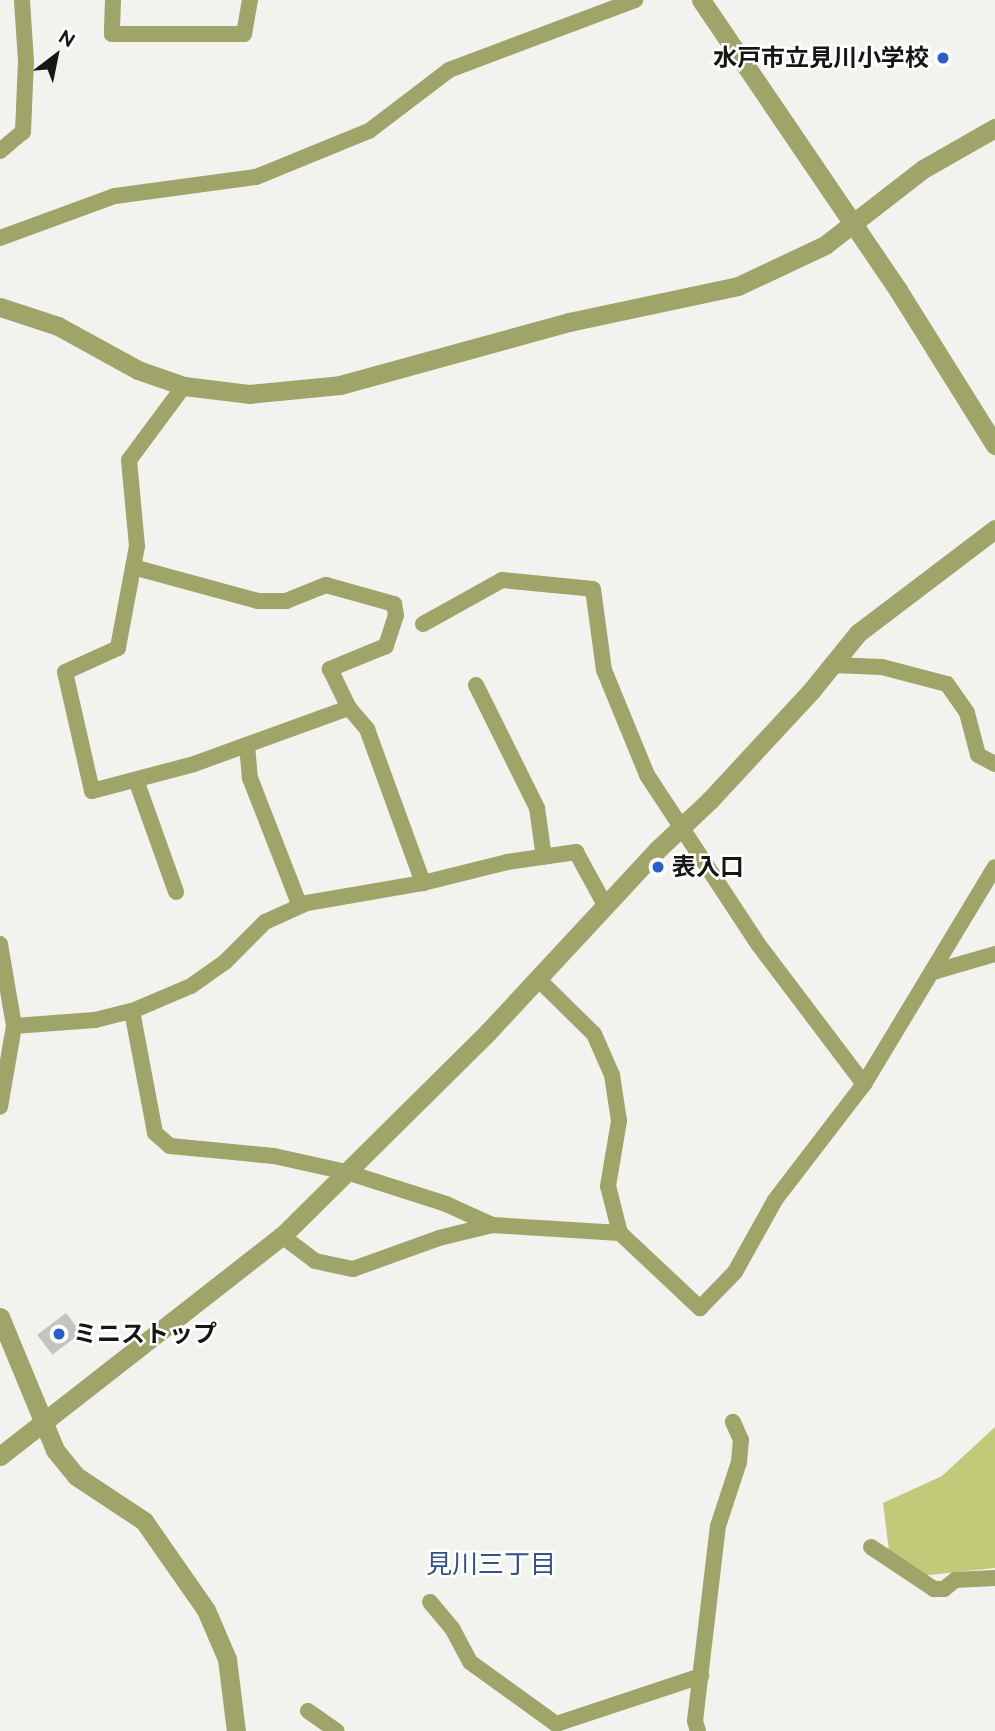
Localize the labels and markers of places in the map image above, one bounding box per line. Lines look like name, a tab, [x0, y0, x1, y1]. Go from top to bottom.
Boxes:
place label: 水戸市立見川小学校	[713, 44, 929, 72]
marker: 水戸市立見川小学校	[935, 50, 951, 66]
place label: 表入口	[672, 853, 744, 881]
marker: 表入口	[650, 859, 666, 875]
place label: ミニストップ	[73, 1320, 217, 1348]
marker: ミニストップ	[51, 1326, 67, 1342]

